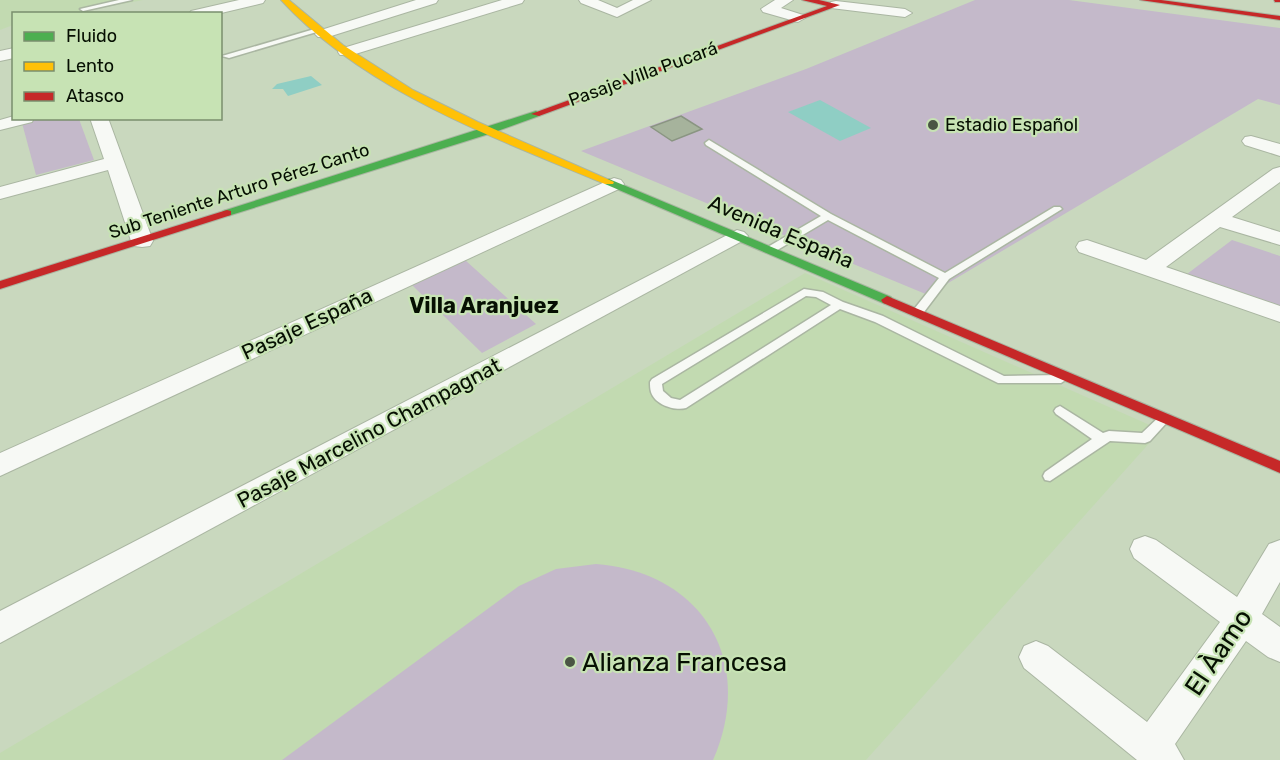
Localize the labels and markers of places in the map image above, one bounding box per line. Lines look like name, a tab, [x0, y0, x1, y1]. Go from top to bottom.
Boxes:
place label: Estadio Español	[945, 114, 1078, 136]
marker: Estadio Español	[926, 118, 940, 132]
place label: Alianza Francesa	[582, 647, 787, 678]
marker: Alianza Francesa	[563, 655, 577, 669]

